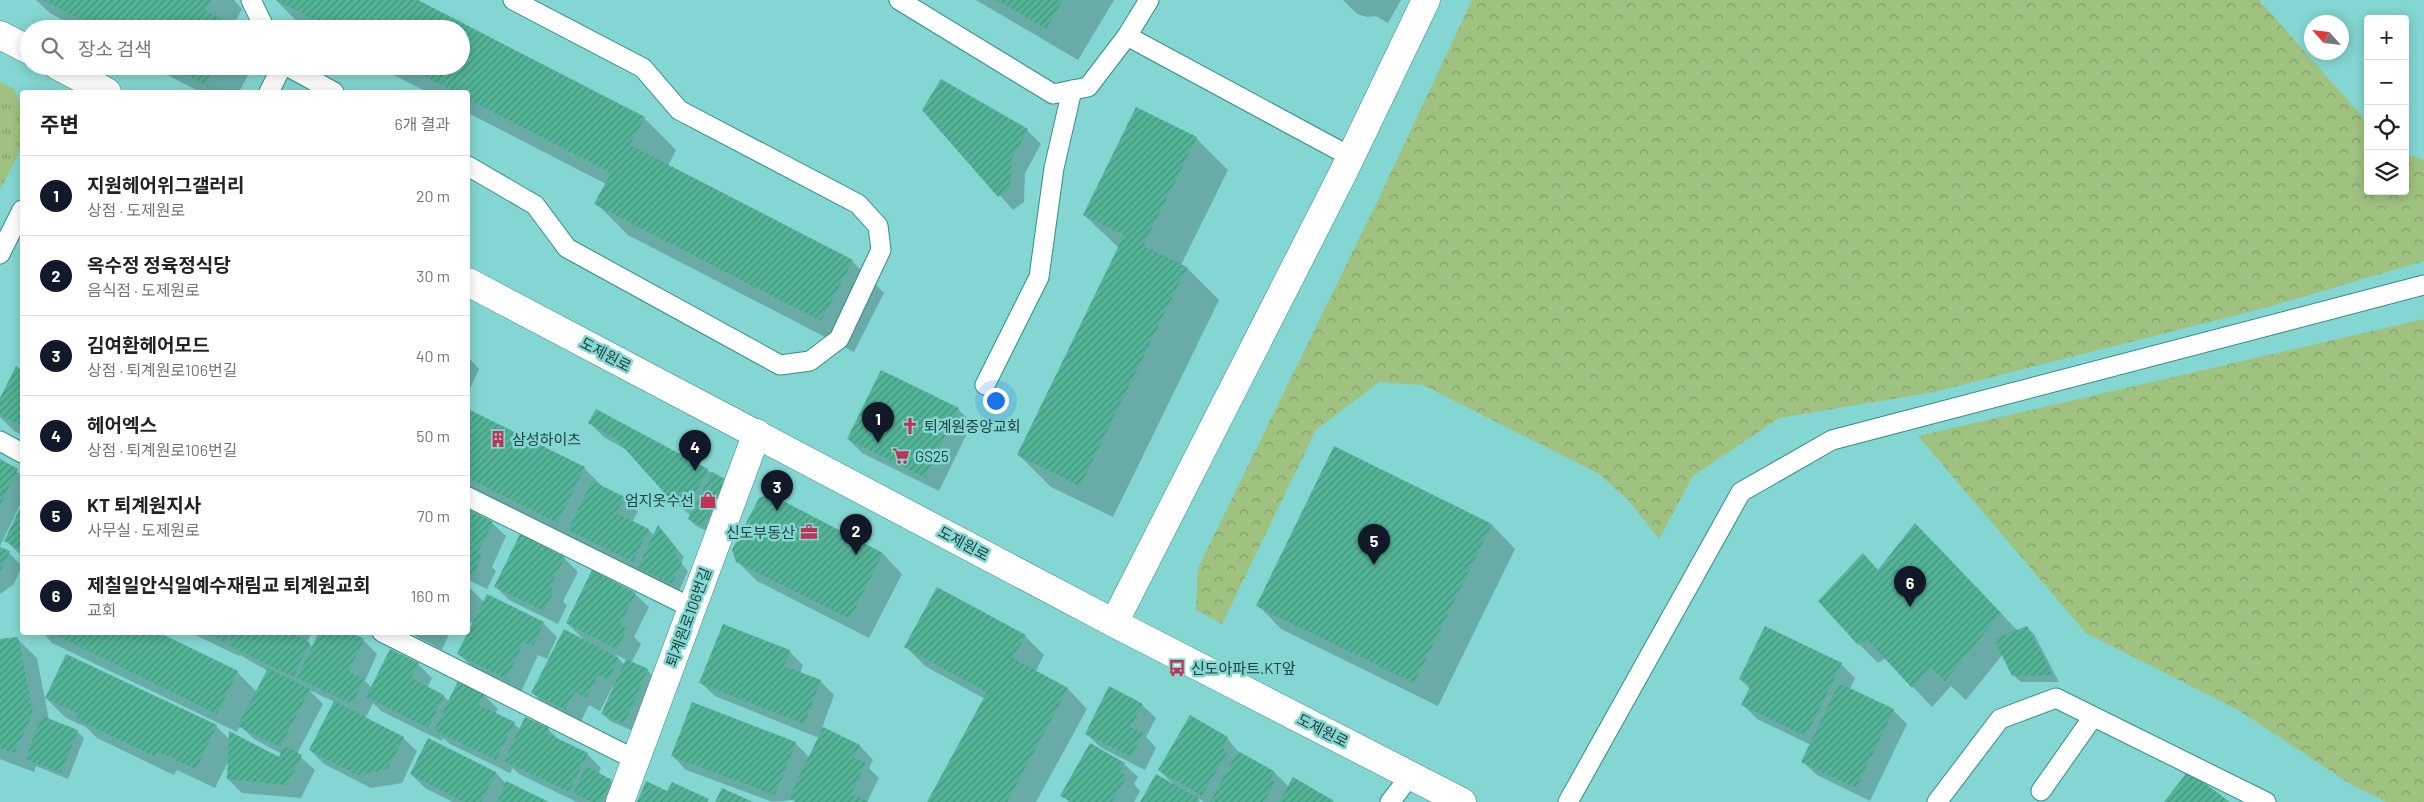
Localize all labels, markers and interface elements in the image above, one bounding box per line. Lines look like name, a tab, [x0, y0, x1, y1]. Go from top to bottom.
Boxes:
north arrow	[2304, 15, 2349, 60]
map controls	[2364, 15, 2409, 195]
button: +	[2364, 15, 2409, 60]
search box	[20, 20, 470, 75]
icon: search	[38, 34, 66, 62]
text: 장소 검색	[78, 37, 152, 60]
button: −	[2364, 60, 2409, 105]
button: locate	[2364, 105, 2409, 150]
text: 주변	[40, 111, 79, 136]
text: 6개 결과	[394, 114, 450, 133]
button: layers	[2364, 150, 2409, 195]
text: 지원헤어위그갤러리	[87, 173, 244, 196]
text: 1	[53, 186, 59, 205]
text: 20 m	[416, 186, 450, 205]
text: 상점 · 도제원로	[87, 200, 185, 219]
text: 옥수정 정육정식당	[87, 253, 231, 276]
text: 2	[52, 266, 60, 285]
text: 30 m	[416, 266, 450, 285]
text: 음식점 · 도제원로	[87, 280, 200, 299]
text: 김여환헤어모드	[87, 333, 209, 356]
street label: 도제원로	[577, 333, 635, 375]
text: 3	[52, 346, 60, 365]
text: 40 m	[416, 346, 450, 365]
text: 상점 · 퇴계원로106번길	[87, 360, 237, 379]
your location	[983, 388, 1009, 414]
pin: 1	[862, 402, 894, 443]
text: 헤어엑스	[87, 413, 157, 436]
church icon: 퇴계원중앙교회	[900, 416, 920, 436]
place label: 퇴계원중앙교회	[924, 417, 1021, 435]
text: 4	[51, 426, 61, 445]
text: 50 m	[416, 426, 450, 445]
building icon: 삼성하이츠	[488, 429, 508, 449]
place label: 삼성하이츠	[512, 430, 581, 448]
pin: 4	[679, 430, 711, 471]
text: 상점 · 퇴계원로106번길	[87, 440, 237, 459]
supermarket icon: GS25	[891, 446, 911, 466]
place label: GS25	[915, 447, 949, 465]
pin: 3	[761, 470, 793, 511]
shop icon: 엄지옷수선	[698, 490, 718, 510]
place label: 엄지옷수선	[625, 491, 694, 509]
text: KT 퇴계원지사	[87, 493, 201, 516]
text: 5	[52, 506, 60, 525]
text: 70 m	[417, 506, 450, 525]
pin: 2	[840, 514, 872, 555]
text: 사무실 · 도제원로	[87, 520, 200, 539]
office icon: 신도부동산	[799, 522, 819, 542]
street label: 도제원로	[935, 522, 993, 564]
place label: 신도부동산	[726, 523, 795, 541]
pin: 5	[1358, 524, 1390, 565]
street label: 퇴계원로106번길	[662, 565, 714, 669]
pin: 6	[1894, 566, 1926, 607]
text: 제칠일안식일예수재림교 퇴계원교회	[87, 573, 370, 596]
text: 6	[52, 586, 60, 605]
text: 160 m	[411, 586, 450, 605]
text: 교회	[87, 600, 116, 619]
bus stop icon: 신도아파트.KT앞	[1167, 658, 1187, 678]
place label: 신도아파트.KT앞	[1191, 659, 1296, 677]
street label: 도제원로	[1294, 709, 1352, 751]

